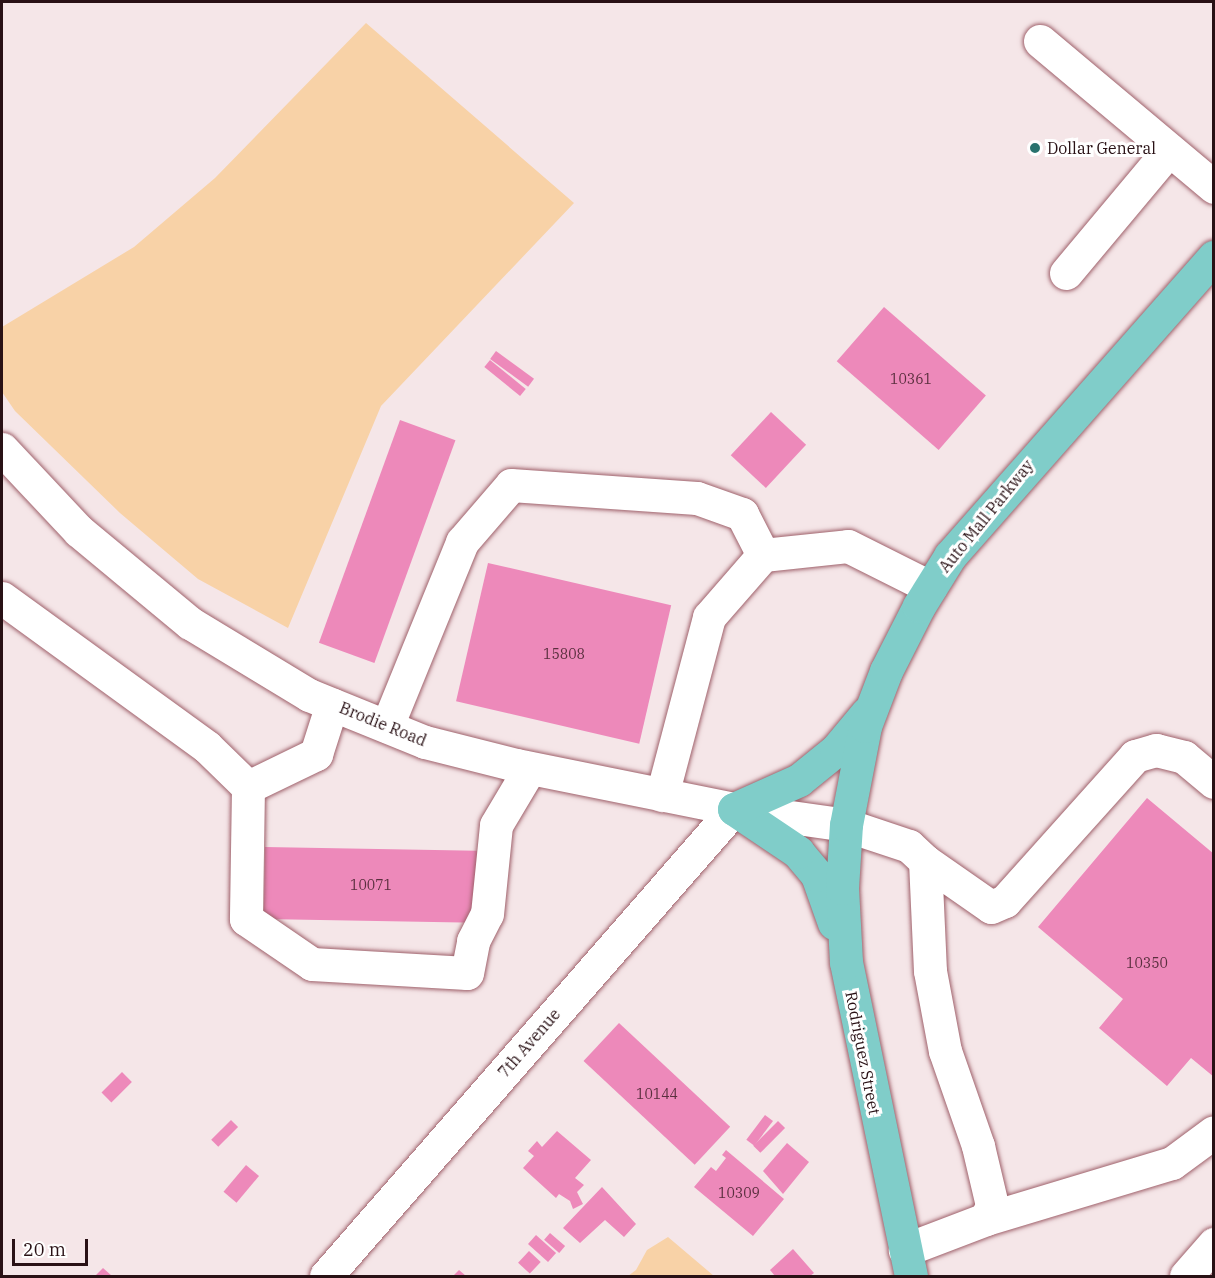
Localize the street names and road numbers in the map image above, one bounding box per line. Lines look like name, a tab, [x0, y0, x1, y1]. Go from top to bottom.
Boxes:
street label: Auto Mall Parkway	[935, 456, 1037, 576]
street label: Brodie Road	[337, 698, 429, 750]
street label: Rodriguez Street	[842, 990, 884, 1116]
street label: 7th Avenue	[494, 1005, 564, 1081]

